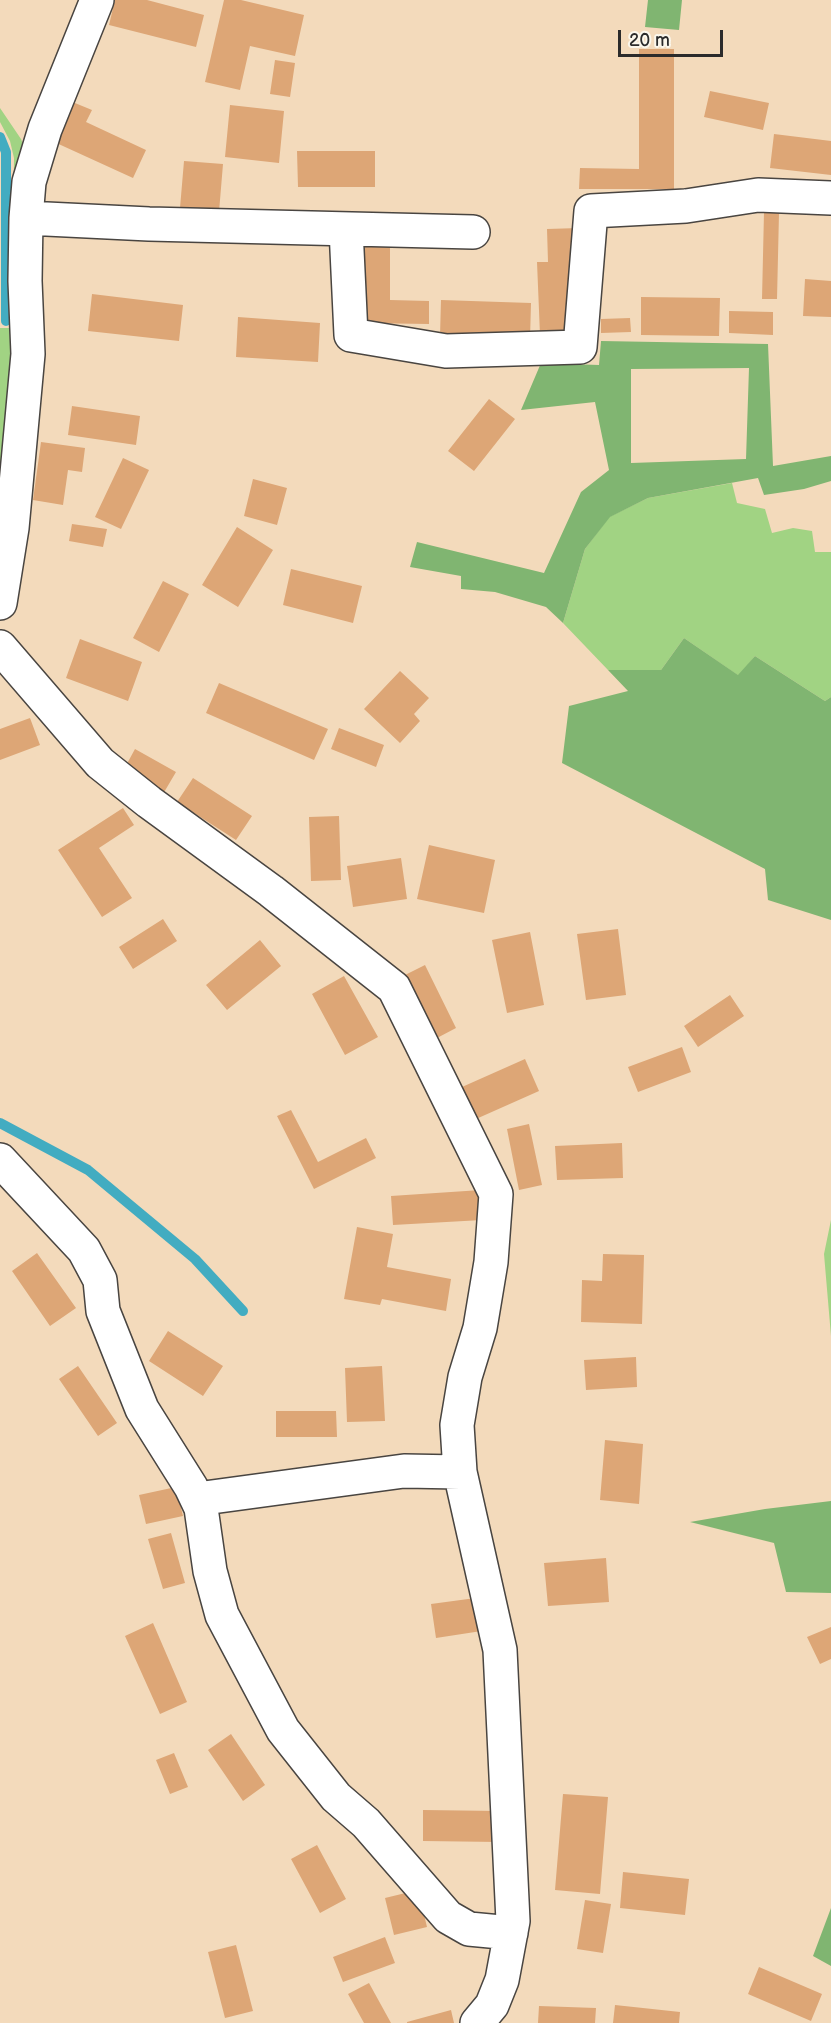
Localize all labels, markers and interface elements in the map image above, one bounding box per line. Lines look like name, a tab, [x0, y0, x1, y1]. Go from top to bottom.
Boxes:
scale bar	[621, 18, 726, 56]
text: 20 m	[629, 30, 670, 51]

